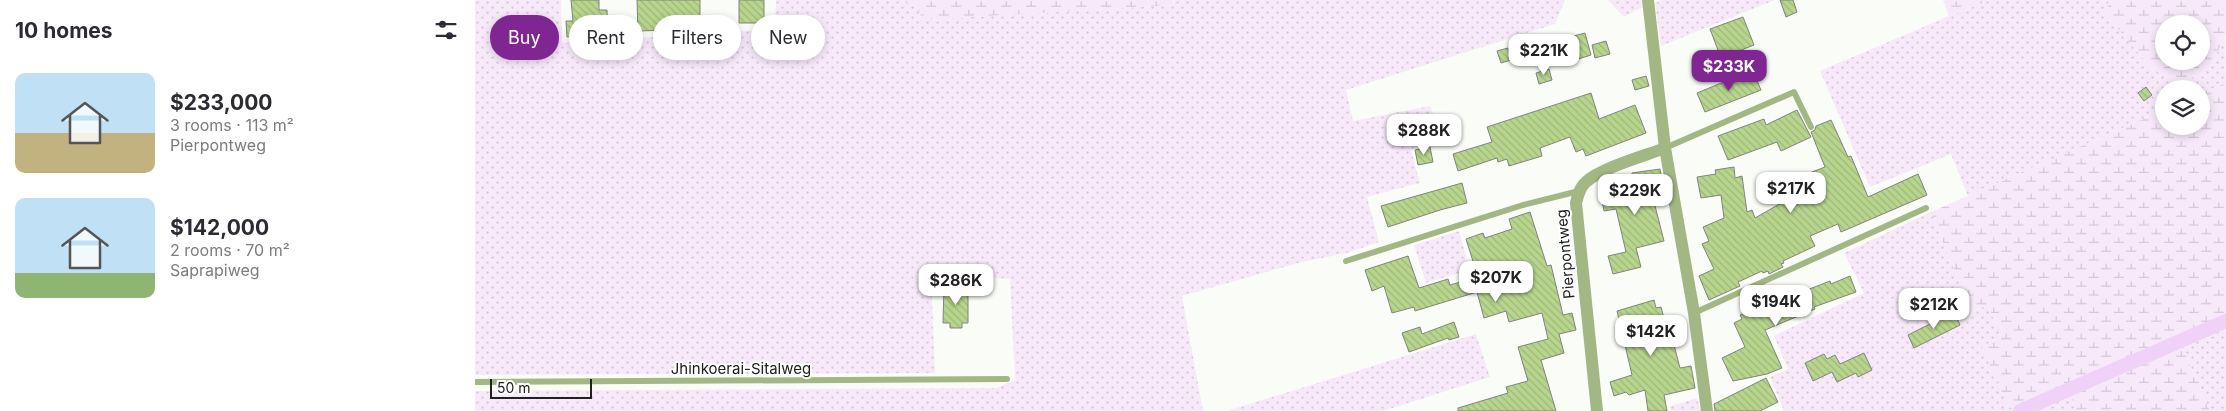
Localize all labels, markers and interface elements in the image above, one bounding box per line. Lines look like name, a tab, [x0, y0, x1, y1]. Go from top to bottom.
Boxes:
chip: Buy	[490, 15, 559, 60]
chip: Rent	[569, 15, 643, 60]
chip: Filters	[653, 15, 741, 60]
chip: New	[751, 15, 825, 60]
map controls	[2155, 15, 2210, 135]
button: locate	[2155, 15, 2210, 70]
icon: filters	[432, 16, 460, 44]
text: 10 homes	[15, 18, 113, 43]
pin: $221K	[1509, 34, 1579, 76]
text: $221K	[1519, 40, 1569, 60]
pin: $233K	[1694, 49, 1764, 92]
text: $233K	[1703, 56, 1755, 76]
button: layers	[2155, 80, 2210, 135]
text: $233,000	[170, 90, 273, 115]
icon: home	[55, 93, 115, 153]
pin: $288K	[1389, 114, 1459, 156]
text: 3 rooms · 113 m²	[170, 115, 294, 135]
text: $288K	[1398, 120, 1450, 140]
text: Pierpontweg	[170, 135, 266, 155]
pin: $217K	[1756, 172, 1826, 214]
pin: $229K	[1600, 174, 1670, 216]
text: $217K	[1767, 178, 1815, 198]
text: $229K	[1609, 180, 1661, 200]
street label: Pierpontweg	[1552, 208, 1578, 300]
text: $142,000	[170, 215, 269, 240]
icon: home	[55, 218, 115, 278]
text: 2 rooms · 70 m²	[170, 240, 290, 260]
text: Saprapiweg	[170, 260, 260, 280]
pin: $207K	[1461, 260, 1531, 303]
pin: $286K	[921, 264, 991, 306]
text: $207K	[1470, 267, 1522, 287]
text: $286K	[930, 270, 982, 290]
pin: $194K	[1741, 284, 1811, 327]
pin: $212K	[1899, 288, 1969, 330]
text: $194K	[1751, 291, 1801, 311]
text: $212K	[1909, 294, 1959, 314]
pin: $142K	[1616, 314, 1686, 357]
text: $142K	[1626, 321, 1676, 341]
street label: Jhinkoerai-Sitalweg	[671, 359, 811, 378]
scale bar	[490, 376, 593, 399]
text: 50 m	[497, 379, 531, 396]

